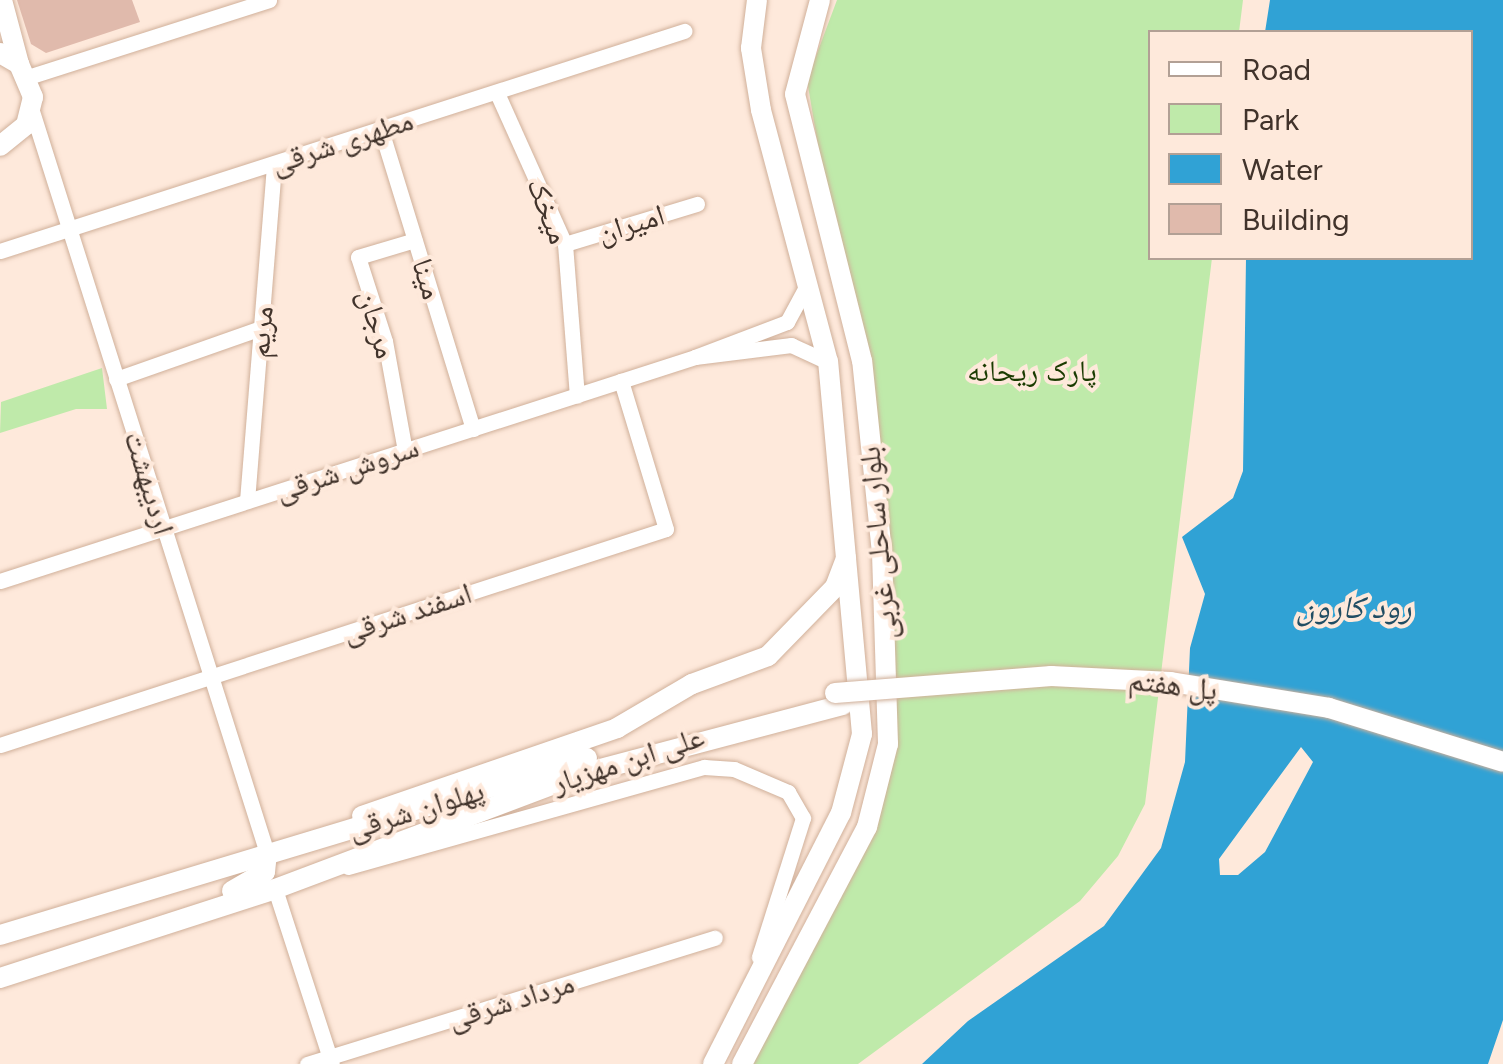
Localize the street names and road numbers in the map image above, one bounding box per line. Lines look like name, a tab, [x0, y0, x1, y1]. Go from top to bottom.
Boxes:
street label: مطهری شرقی	[266, 102, 418, 182]
street label: میخک	[519, 173, 577, 249]
street label: امیران	[593, 197, 669, 251]
street label: مینا	[404, 254, 450, 304]
street label: مرجان	[350, 285, 404, 363]
street label: مریم	[241, 305, 281, 359]
street label: اردیبهشت	[116, 427, 182, 539]
street label: سروش شرقی	[271, 429, 423, 509]
street label: بلوار ساحلی غربی	[852, 445, 904, 641]
street label: اسفند شرقی	[338, 575, 476, 651]
street label: پل هفتم	[1127, 662, 1219, 708]
street label: علی ابن مهزیار	[548, 719, 708, 801]
street label: پهلوان شرقی	[344, 772, 488, 848]
street label: مرداد شرقی	[443, 965, 579, 1037]

